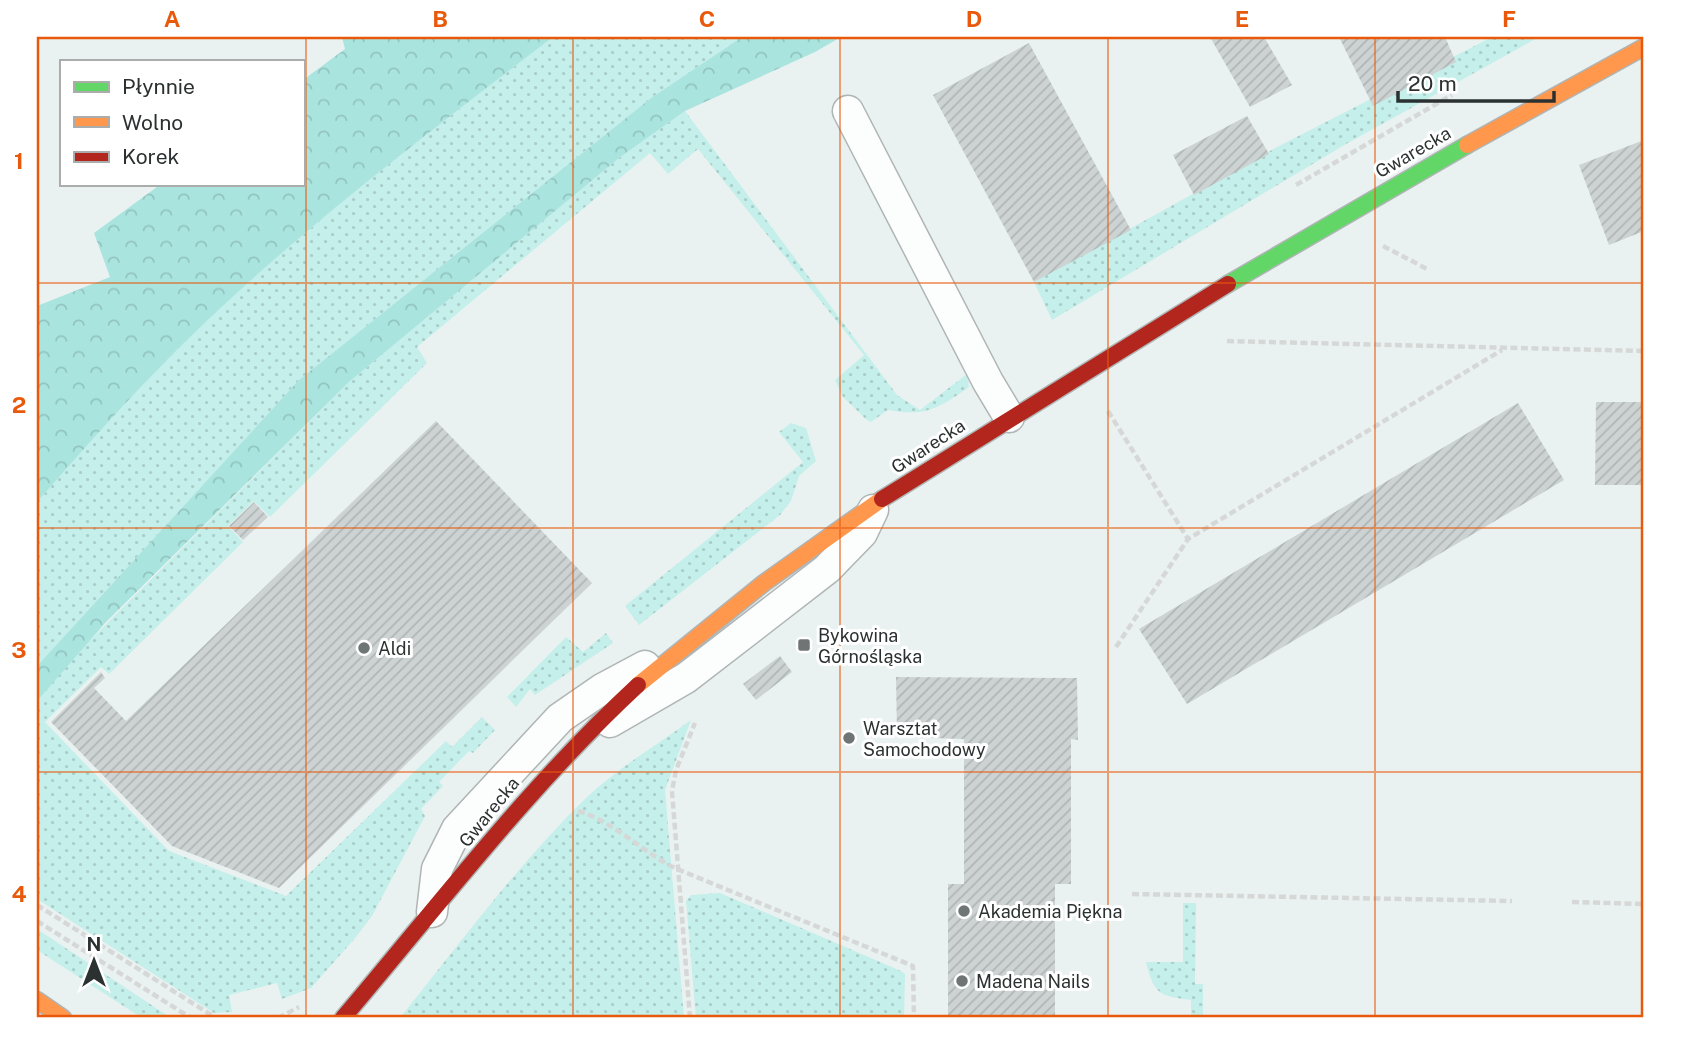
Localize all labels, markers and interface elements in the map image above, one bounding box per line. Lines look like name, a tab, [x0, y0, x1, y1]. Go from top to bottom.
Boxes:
text: A	[164, 5, 181, 32]
text: B	[432, 5, 448, 32]
text: C	[699, 5, 715, 32]
text: D	[966, 5, 982, 32]
text: E	[1235, 5, 1249, 32]
text: F	[1502, 5, 1516, 32]
legend	[60, 60, 304, 186]
scale bar	[1398, 60, 1553, 104]
text: 20 m	[1408, 71, 1457, 96]
text: Płynnie	[122, 74, 195, 99]
text: Wolno	[122, 110, 183, 135]
street label: Gwarecka	[1372, 122, 1454, 182]
text: Korek	[122, 144, 180, 169]
text: 1	[14, 147, 24, 174]
text: 2	[12, 391, 26, 418]
street label: Gwarecka	[887, 414, 969, 478]
place label: Bykowina Górnośląska	[818, 625, 922, 667]
text: 3	[11, 636, 27, 663]
marker: Bykowina Górnośląska	[796, 637, 812, 653]
place label: Aldi	[378, 638, 411, 659]
marker: Aldi	[356, 640, 372, 656]
place label: Warsztat Samochodowy	[863, 718, 986, 760]
marker: Warsztat Samochodowy	[841, 730, 857, 746]
street label: Gwarecka	[455, 773, 523, 851]
text: 4	[11, 880, 27, 907]
place label: Akademia Piękna	[978, 901, 1122, 922]
marker: Akademia Piękna	[956, 903, 972, 919]
north arrow	[60, 926, 130, 996]
text: N	[87, 933, 101, 955]
place label: Madena Nails	[976, 971, 1090, 992]
marker: Madena Nails	[954, 973, 970, 989]

